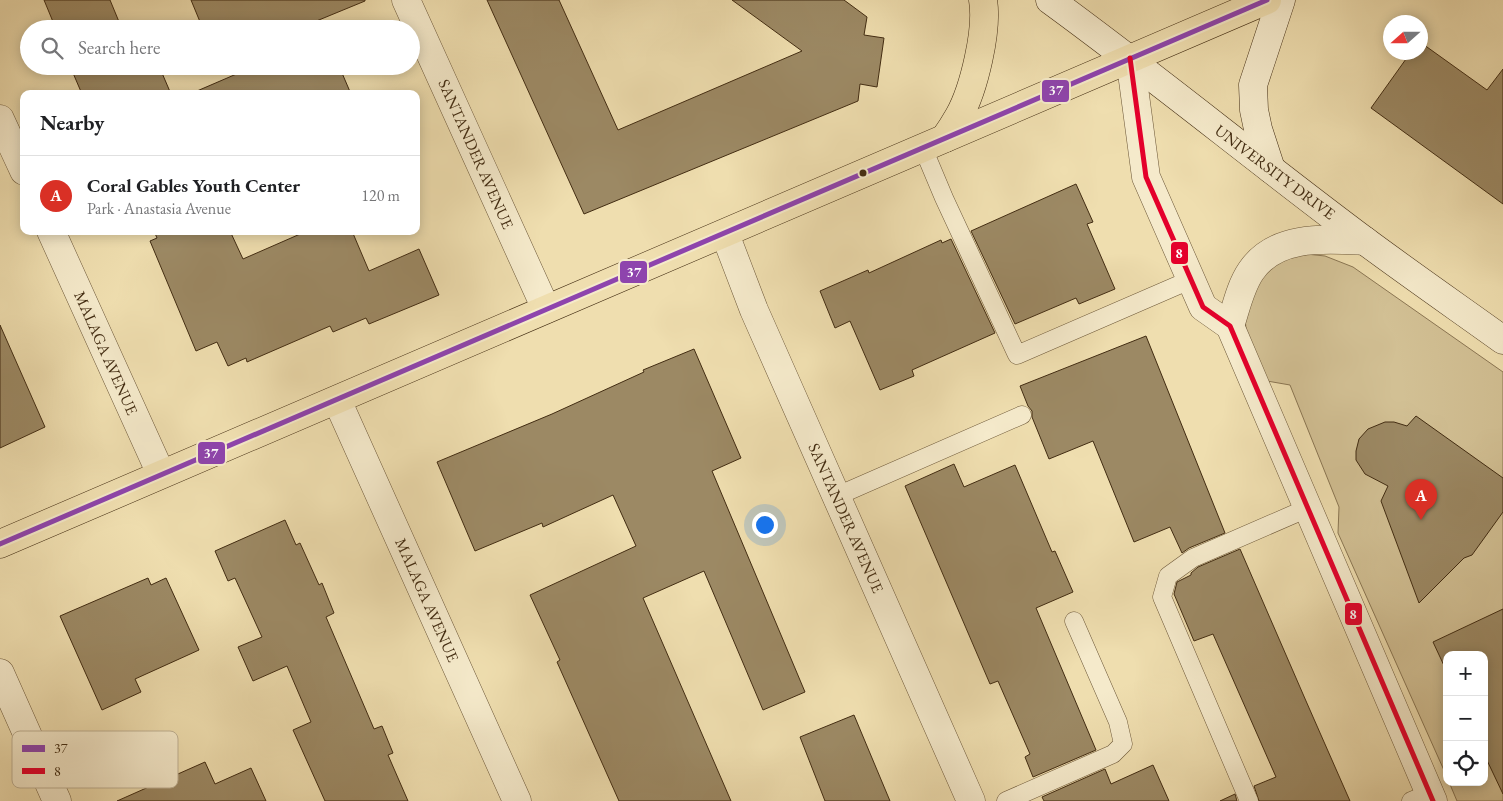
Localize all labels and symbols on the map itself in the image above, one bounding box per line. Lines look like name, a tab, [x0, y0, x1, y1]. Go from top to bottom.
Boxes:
north arrow	[1383, 15, 1428, 60]
street label: SANTANDER AVENUE	[433, 76, 519, 232]
line badge: 37	[1041, 79, 1070, 103]
text: 37	[1049, 81, 1064, 99]
street label: UNIVERSITY DRIVE	[1210, 120, 1340, 224]
unlabelled marker	[858, 168, 868, 178]
line badge: 8	[1170, 241, 1189, 265]
text: 8	[1175, 244, 1183, 262]
line badge: 37	[619, 260, 648, 284]
text: 37	[627, 263, 642, 281]
street label: MALAGA AVENUE	[69, 288, 143, 418]
street label: SANTANDER AVENUE	[803, 440, 889, 596]
line badge: 37	[197, 441, 226, 465]
text: 37	[204, 444, 219, 462]
pin: A	[1405, 479, 1437, 520]
your location	[752, 512, 778, 538]
street label: MALAGA AVENUE	[390, 535, 464, 665]
line badge: 8	[1344, 602, 1363, 626]
text: 8	[1349, 605, 1357, 623]
legend	[12, 731, 178, 788]
text: 37	[54, 739, 68, 757]
text: 8	[54, 762, 61, 780]

